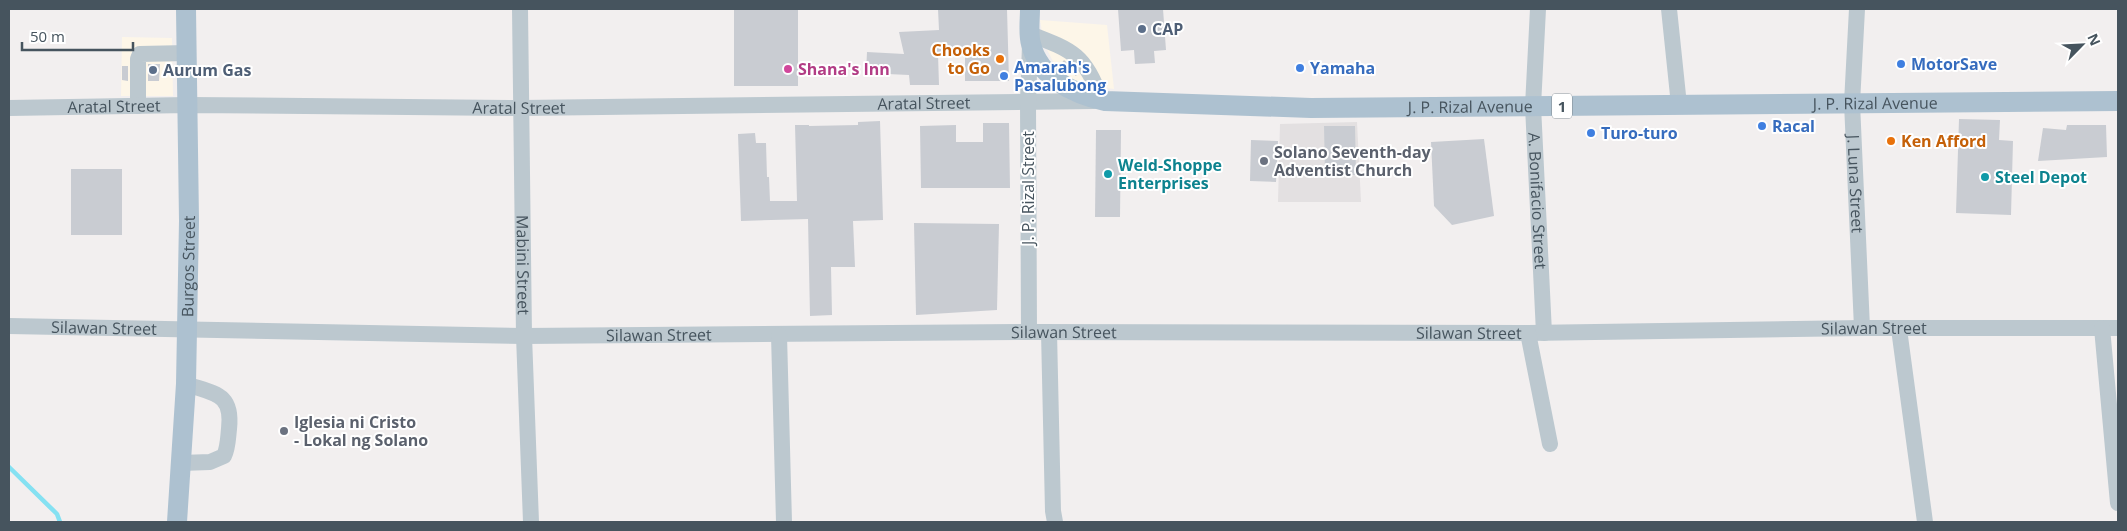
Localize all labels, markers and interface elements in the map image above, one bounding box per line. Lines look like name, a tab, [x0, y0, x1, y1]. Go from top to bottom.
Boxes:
place label: CAP	[1152, 18, 1183, 40]
scale bar	[22, 20, 134, 52]
north arrow	[2057, 20, 2107, 70]
marker: CAP	[1136, 23, 1148, 35]
text: 50 m	[30, 26, 65, 46]
text: N	[2083, 30, 2105, 49]
place label: Chooks to Go	[932, 39, 990, 79]
marker: Chooks to Go	[994, 53, 1006, 65]
place label: MotorSave	[1911, 53, 1997, 75]
place label: Amarah's Pasalubong	[1014, 56, 1106, 96]
place label: Yamaha	[1310, 57, 1375, 79]
place label: Shana's Inn	[798, 58, 890, 80]
marker: MotorSave	[1895, 58, 1907, 70]
place label: Aurum Gas	[163, 59, 251, 81]
marker: Yamaha	[1294, 62, 1306, 74]
marker: Shana's Inn	[782, 63, 794, 75]
marker: Aurum Gas	[147, 64, 159, 76]
marker: Amarah's Pasalubong	[998, 70, 1010, 82]
street label: Aratal Street	[877, 92, 971, 115]
street label: J. P. Rizal Avenue	[1811, 92, 1938, 115]
street label: Aratal Street	[67, 94, 161, 118]
road number: 1	[1552, 94, 1572, 118]
street label: J. P. Rizal Avenue	[1406, 95, 1533, 118]
street label: Aratal Street	[472, 96, 566, 119]
place label: Racal	[1772, 115, 1815, 137]
marker: Racal	[1756, 120, 1768, 132]
place label: Turo-turo	[1601, 122, 1678, 144]
marker: Turo-turo	[1585, 127, 1597, 139]
place label: Ken Afford	[1901, 130, 1986, 152]
street label: J. P. Rizal Street	[1017, 131, 1039, 247]
street label: A. Bonifacio Street	[1523, 132, 1552, 270]
street label: J. Luna Street	[1842, 132, 1869, 234]
marker: Ken Afford	[1885, 135, 1897, 147]
place label: Solano Seventh-day Adventist Church	[1274, 141, 1432, 181]
place label: Weld-Shoppe Enterprises	[1118, 154, 1222, 194]
marker: Solano Seventh-day Adventist Church	[1258, 155, 1270, 167]
place label: Steel Depot	[1995, 166, 2087, 188]
marker: Weld-Shoppe Enterprises	[1102, 168, 1114, 180]
marker: Steel Depot	[1979, 171, 1991, 183]
street label: Burgos Street	[176, 215, 200, 317]
street label: Mabini Street	[512, 215, 535, 315]
street label: Silawan Street	[51, 316, 157, 340]
street label: Silawan Street	[1821, 317, 1927, 340]
street label: Silawan Street	[1011, 321, 1117, 343]
street label: Silawan Street	[1416, 322, 1522, 344]
street label: Silawan Street	[606, 324, 712, 346]
place label: Iglesia ni Cristo - Lokal ng Solano	[294, 411, 428, 451]
marker: Iglesia ni Cristo - Lokal ng Solano	[278, 425, 290, 437]

